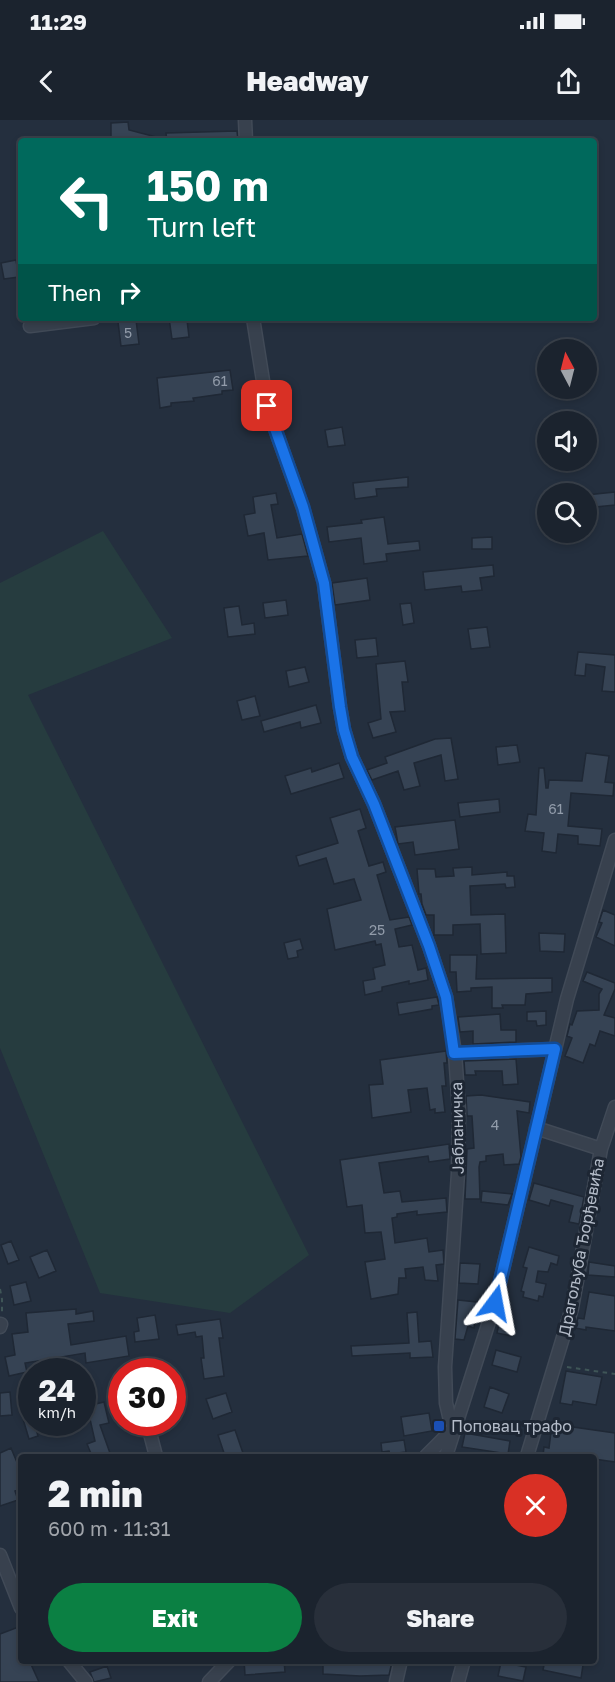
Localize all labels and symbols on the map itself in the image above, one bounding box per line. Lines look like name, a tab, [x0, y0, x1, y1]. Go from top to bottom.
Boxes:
house number: 5	[124, 324, 132, 341]
north arrow	[537, 339, 597, 399]
house number: 61	[212, 372, 228, 389]
pin	[241, 380, 292, 431]
house number: 61	[548, 800, 564, 817]
house number: 25	[369, 921, 385, 938]
street label: Јабланичка	[446, 1082, 468, 1174]
house number: 4	[491, 1116, 499, 1133]
street label: Драгољуба Ђорђевића	[554, 1156, 608, 1338]
position arrow	[463, 1271, 527, 1335]
speed limit sign: 30	[108, 1358, 186, 1436]
place label: Поповац трафо	[451, 1416, 572, 1436]
marker: Поповац трафо	[432, 1419, 446, 1433]

